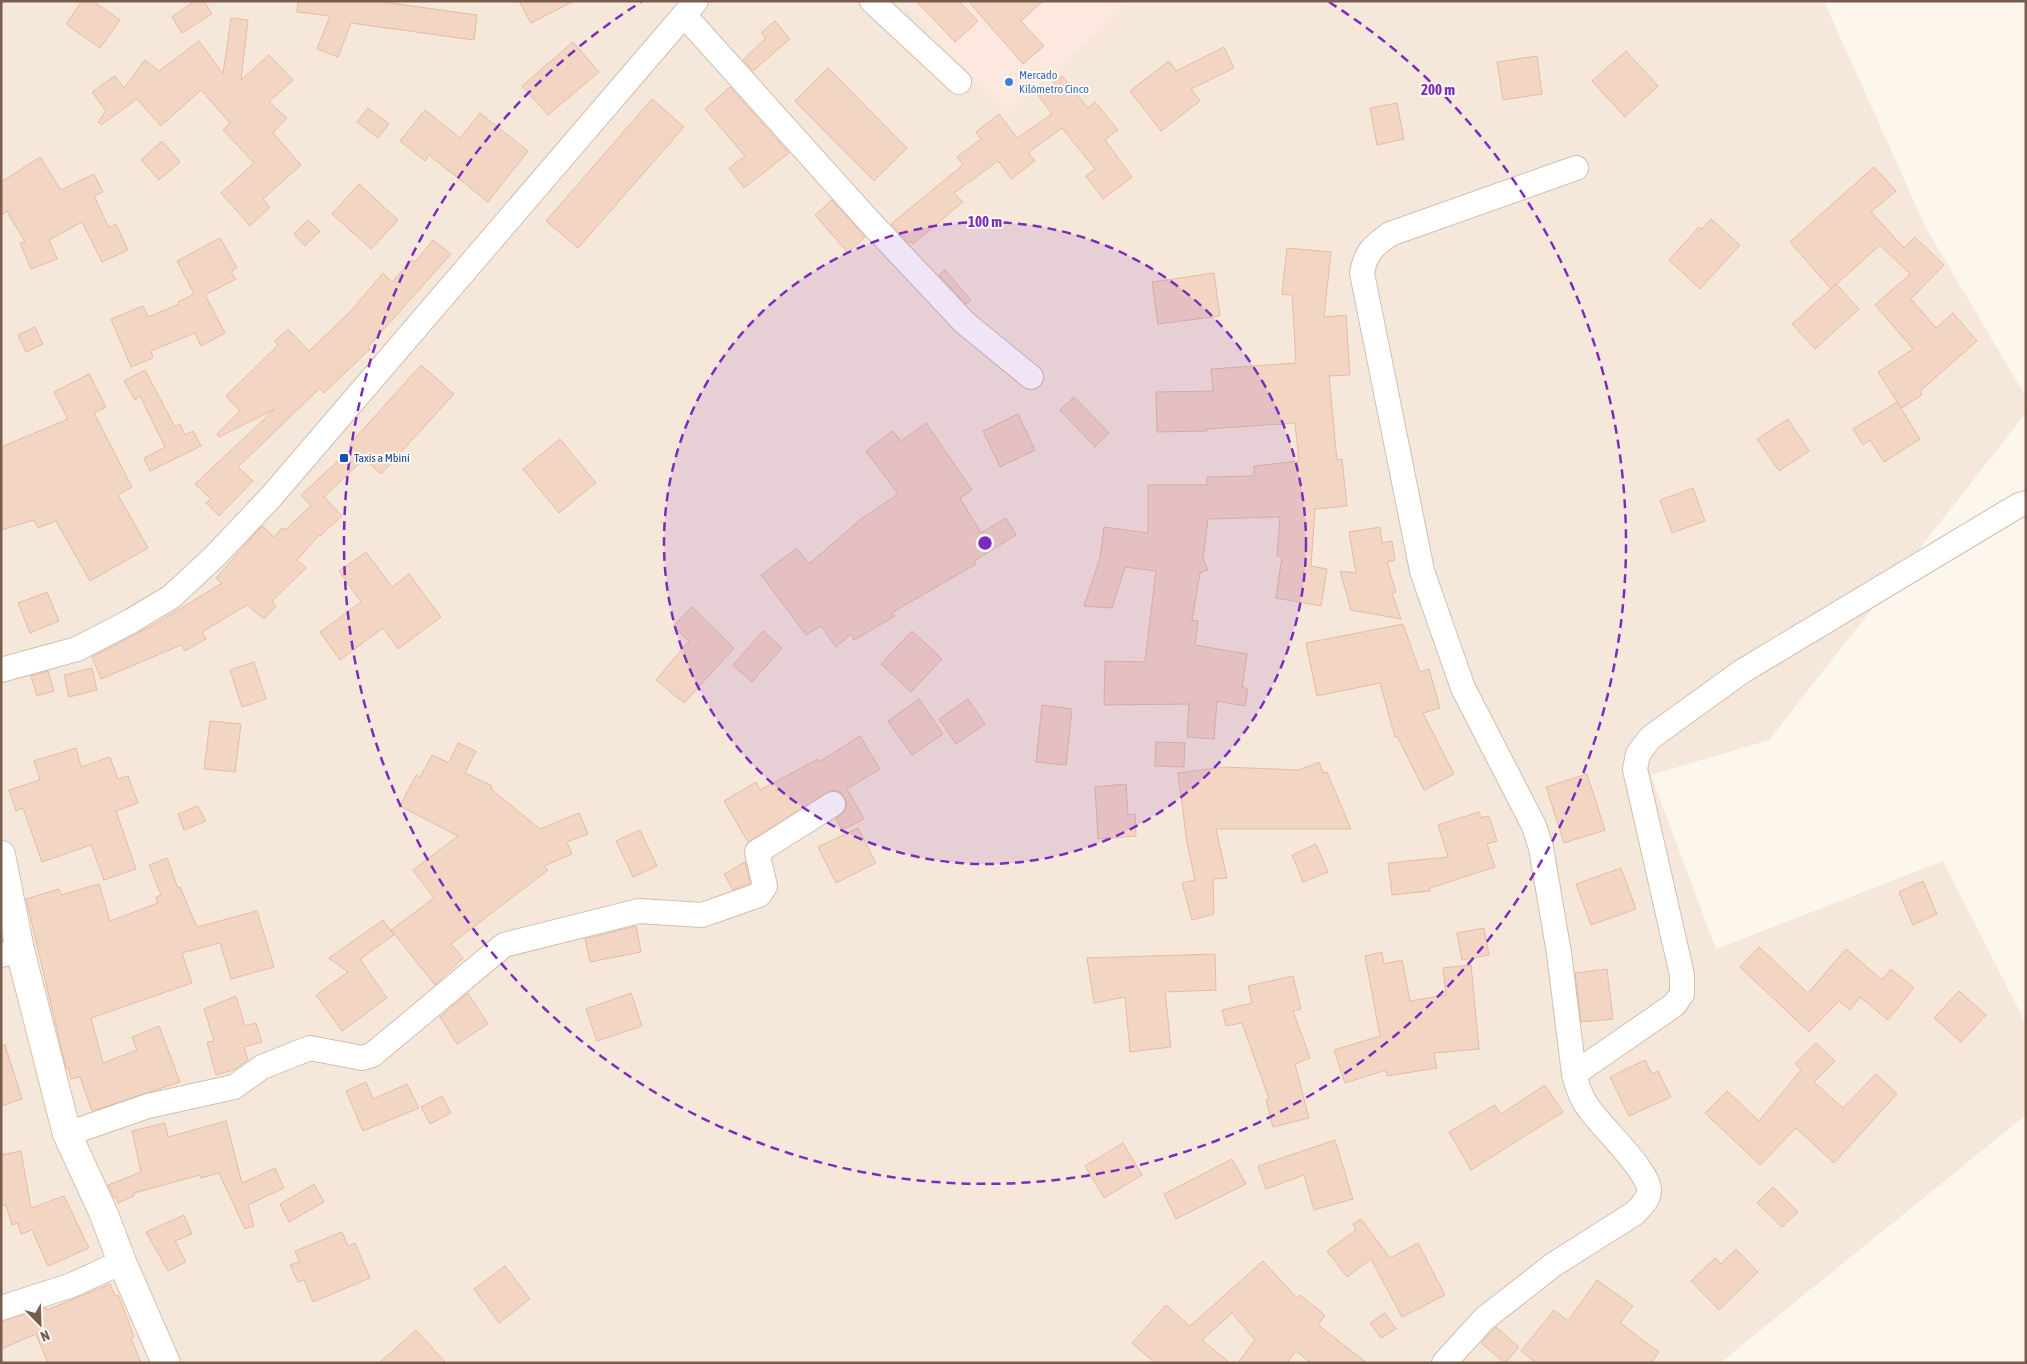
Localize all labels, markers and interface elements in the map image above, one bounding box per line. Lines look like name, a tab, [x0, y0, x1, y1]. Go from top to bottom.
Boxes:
place label: Mercado Kilómetro Cinco	[1019, 68, 1089, 96]
marker: Mercado Kilómetro Cinco	[1003, 76, 1015, 88]
text: 200 m	[1421, 81, 1455, 98]
text: 100 m	[968, 213, 1002, 230]
place label: Taxis a Mbini	[354, 451, 410, 465]
marker: Taxis a Mbini	[338, 452, 350, 464]
centre of rings	[976, 534, 994, 552]
north arrow	[15, 1299, 65, 1349]
text: N	[38, 1327, 52, 1345]

